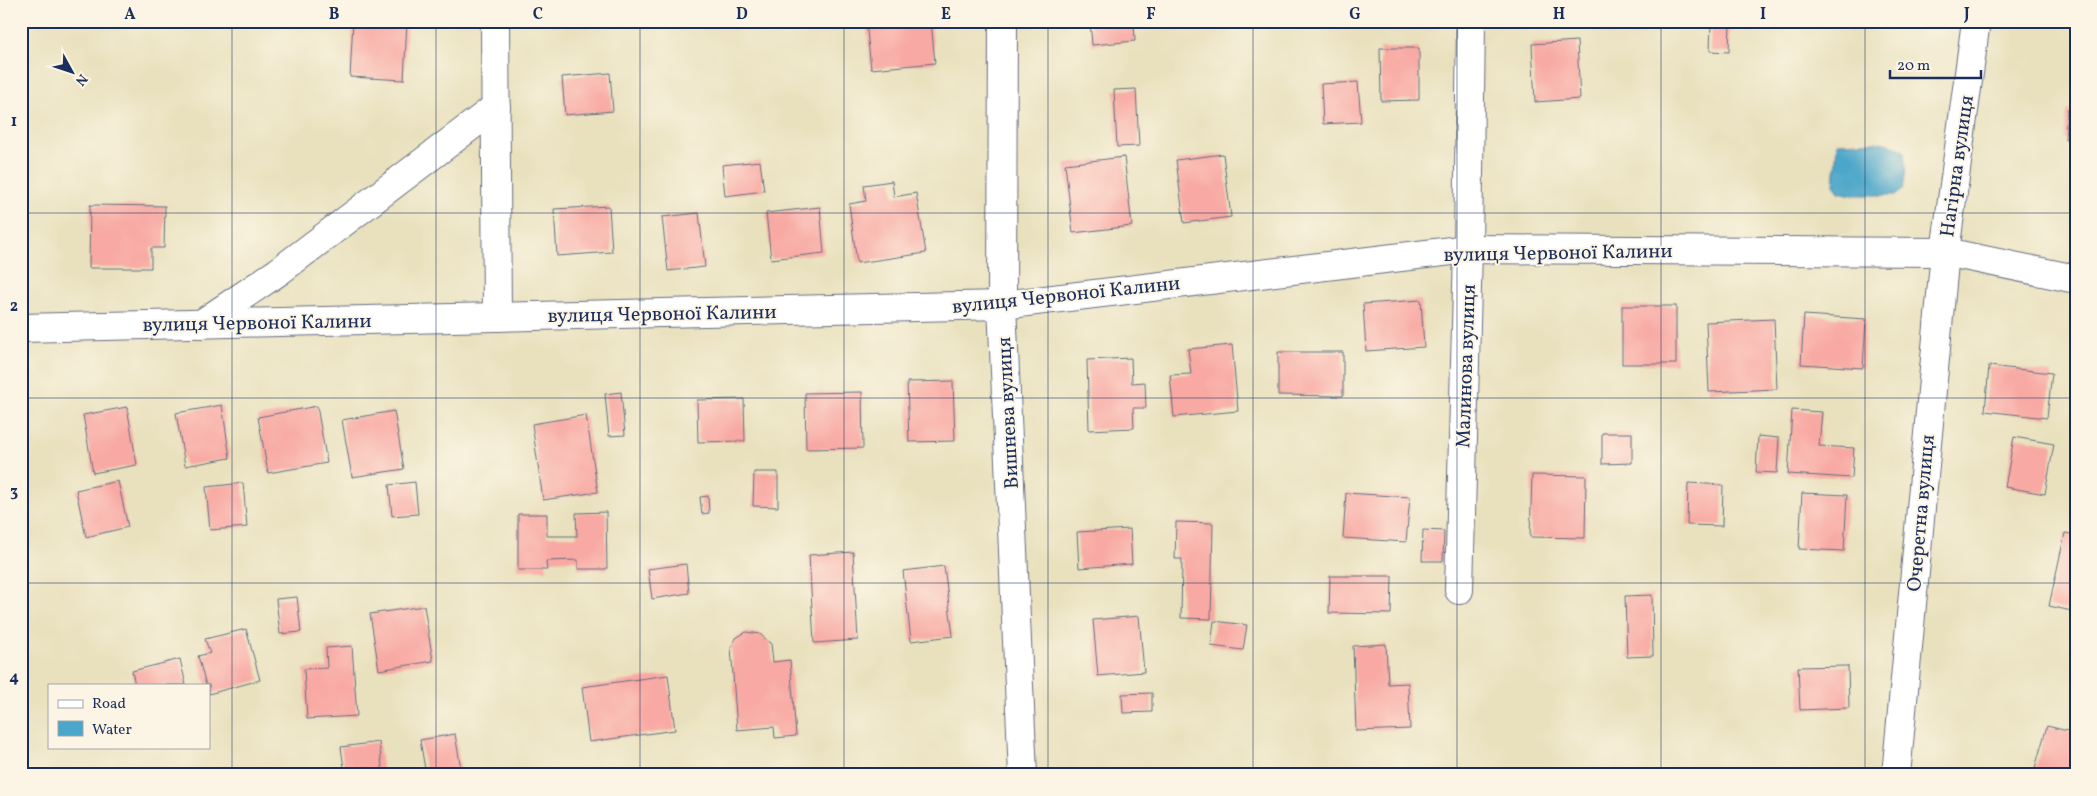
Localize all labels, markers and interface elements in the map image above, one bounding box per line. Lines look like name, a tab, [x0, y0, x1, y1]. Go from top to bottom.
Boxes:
text: A	[124, 4, 136, 26]
text: B	[329, 4, 340, 26]
text: C	[533, 4, 543, 26]
text: D	[736, 4, 748, 26]
text: E	[941, 4, 951, 26]
text: F	[1146, 4, 1156, 26]
text: G	[1349, 4, 1361, 26]
text: H	[1553, 4, 1565, 26]
text: I	[1760, 4, 1766, 26]
text: J	[1963, 4, 1970, 26]
north arrow	[48, 48, 98, 98]
scale bar	[1890, 48, 1981, 80]
text: 20 m	[1897, 56, 1930, 77]
text: N	[70, 69, 91, 89]
street label: Нагірна вулиця	[1934, 94, 1982, 239]
text: 1	[11, 111, 17, 133]
street label: вулиця Червоної Калини	[1443, 238, 1673, 270]
street label: вулиця Червоної Калини	[951, 270, 1182, 322]
street label: Малинова вулиця	[1450, 284, 1484, 449]
text: 2	[10, 296, 18, 318]
street label: вулиця Червоної Калини	[547, 299, 777, 331]
street label: вулиця Червоної Калини	[142, 308, 372, 340]
street label: Вишнева вулиця	[991, 336, 1027, 490]
street label: Очеретна вулиця	[1901, 433, 1943, 593]
text: 3	[10, 481, 18, 503]
text: 4	[9, 667, 19, 689]
legend	[48, 684, 210, 748]
text: Road	[92, 694, 126, 715]
text: Water	[92, 720, 132, 741]

